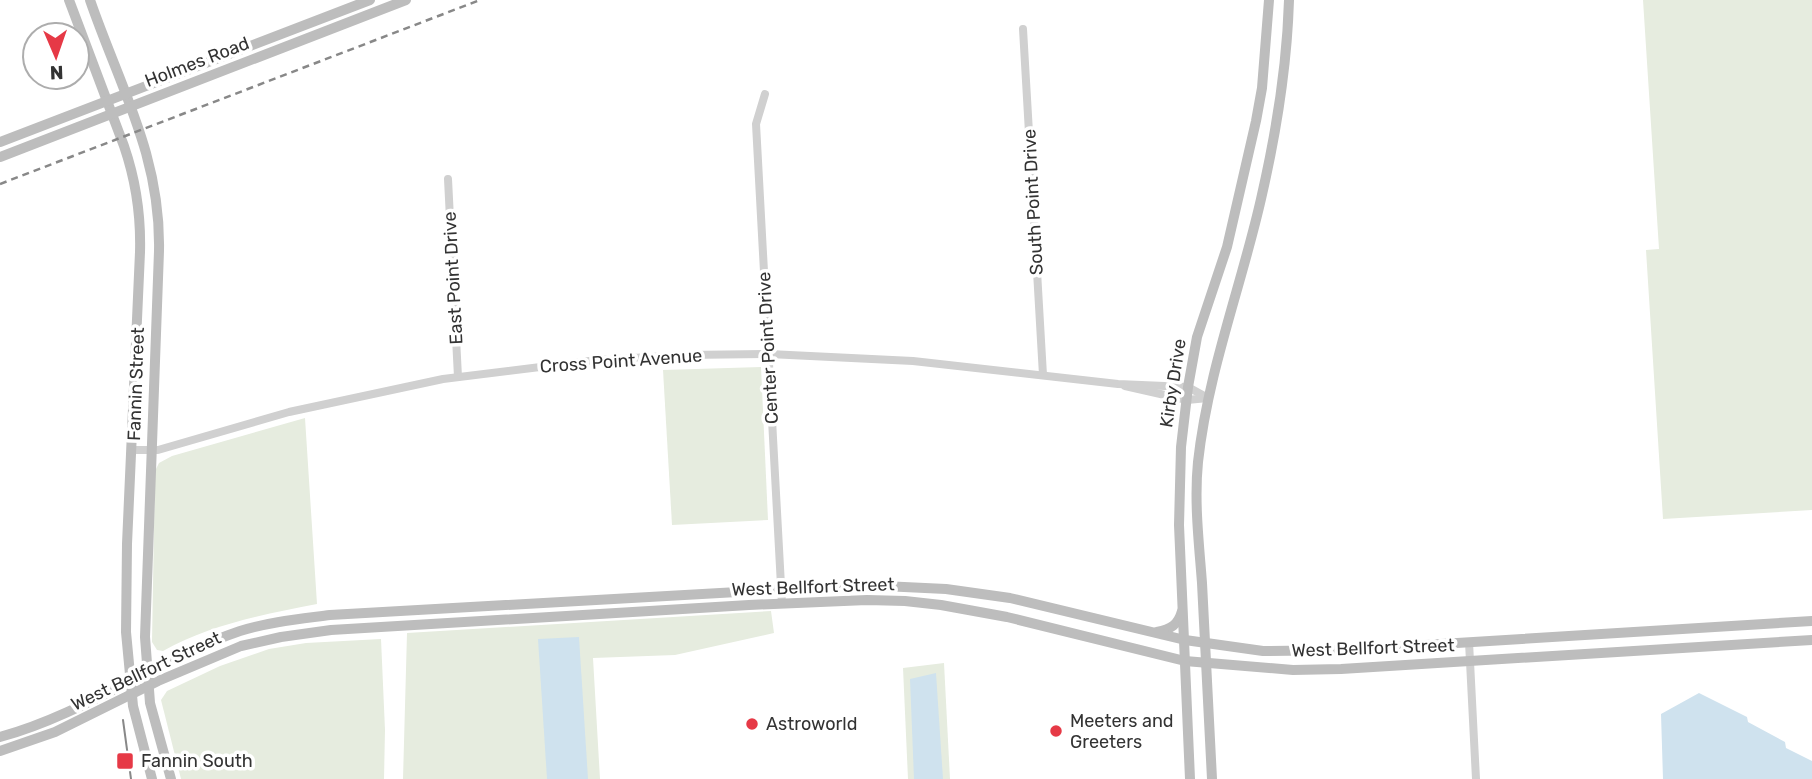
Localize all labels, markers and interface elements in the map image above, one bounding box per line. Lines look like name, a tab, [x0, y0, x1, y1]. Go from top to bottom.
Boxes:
north arrow	[21, 21, 91, 91]
street label: Holmes Road	[142, 32, 252, 92]
text: N	[49, 61, 64, 84]
street label: South Point Drive	[1018, 128, 1048, 276]
street label: East Point Drive	[439, 211, 467, 345]
street label: Center Point Drive	[753, 271, 783, 425]
street label: Fannin Street	[123, 327, 149, 441]
street label: Kirby Drive	[1155, 337, 1191, 429]
street label: Cross Point Avenue	[539, 344, 703, 378]
street label: West Bellfort Street	[731, 573, 895, 601]
street label: West Bellfort Street	[67, 627, 225, 715]
street label: West Bellfort Street	[1291, 634, 1455, 662]
place label: Meeters and Greeters	[1070, 710, 1174, 753]
place label: Astroworld	[766, 713, 857, 735]
marker: Astroworld	[744, 716, 760, 732]
marker: Meeters and Greeters	[1048, 723, 1064, 739]
place label: Fannin South	[141, 750, 253, 772]
marker: Fannin South	[115, 751, 135, 771]

